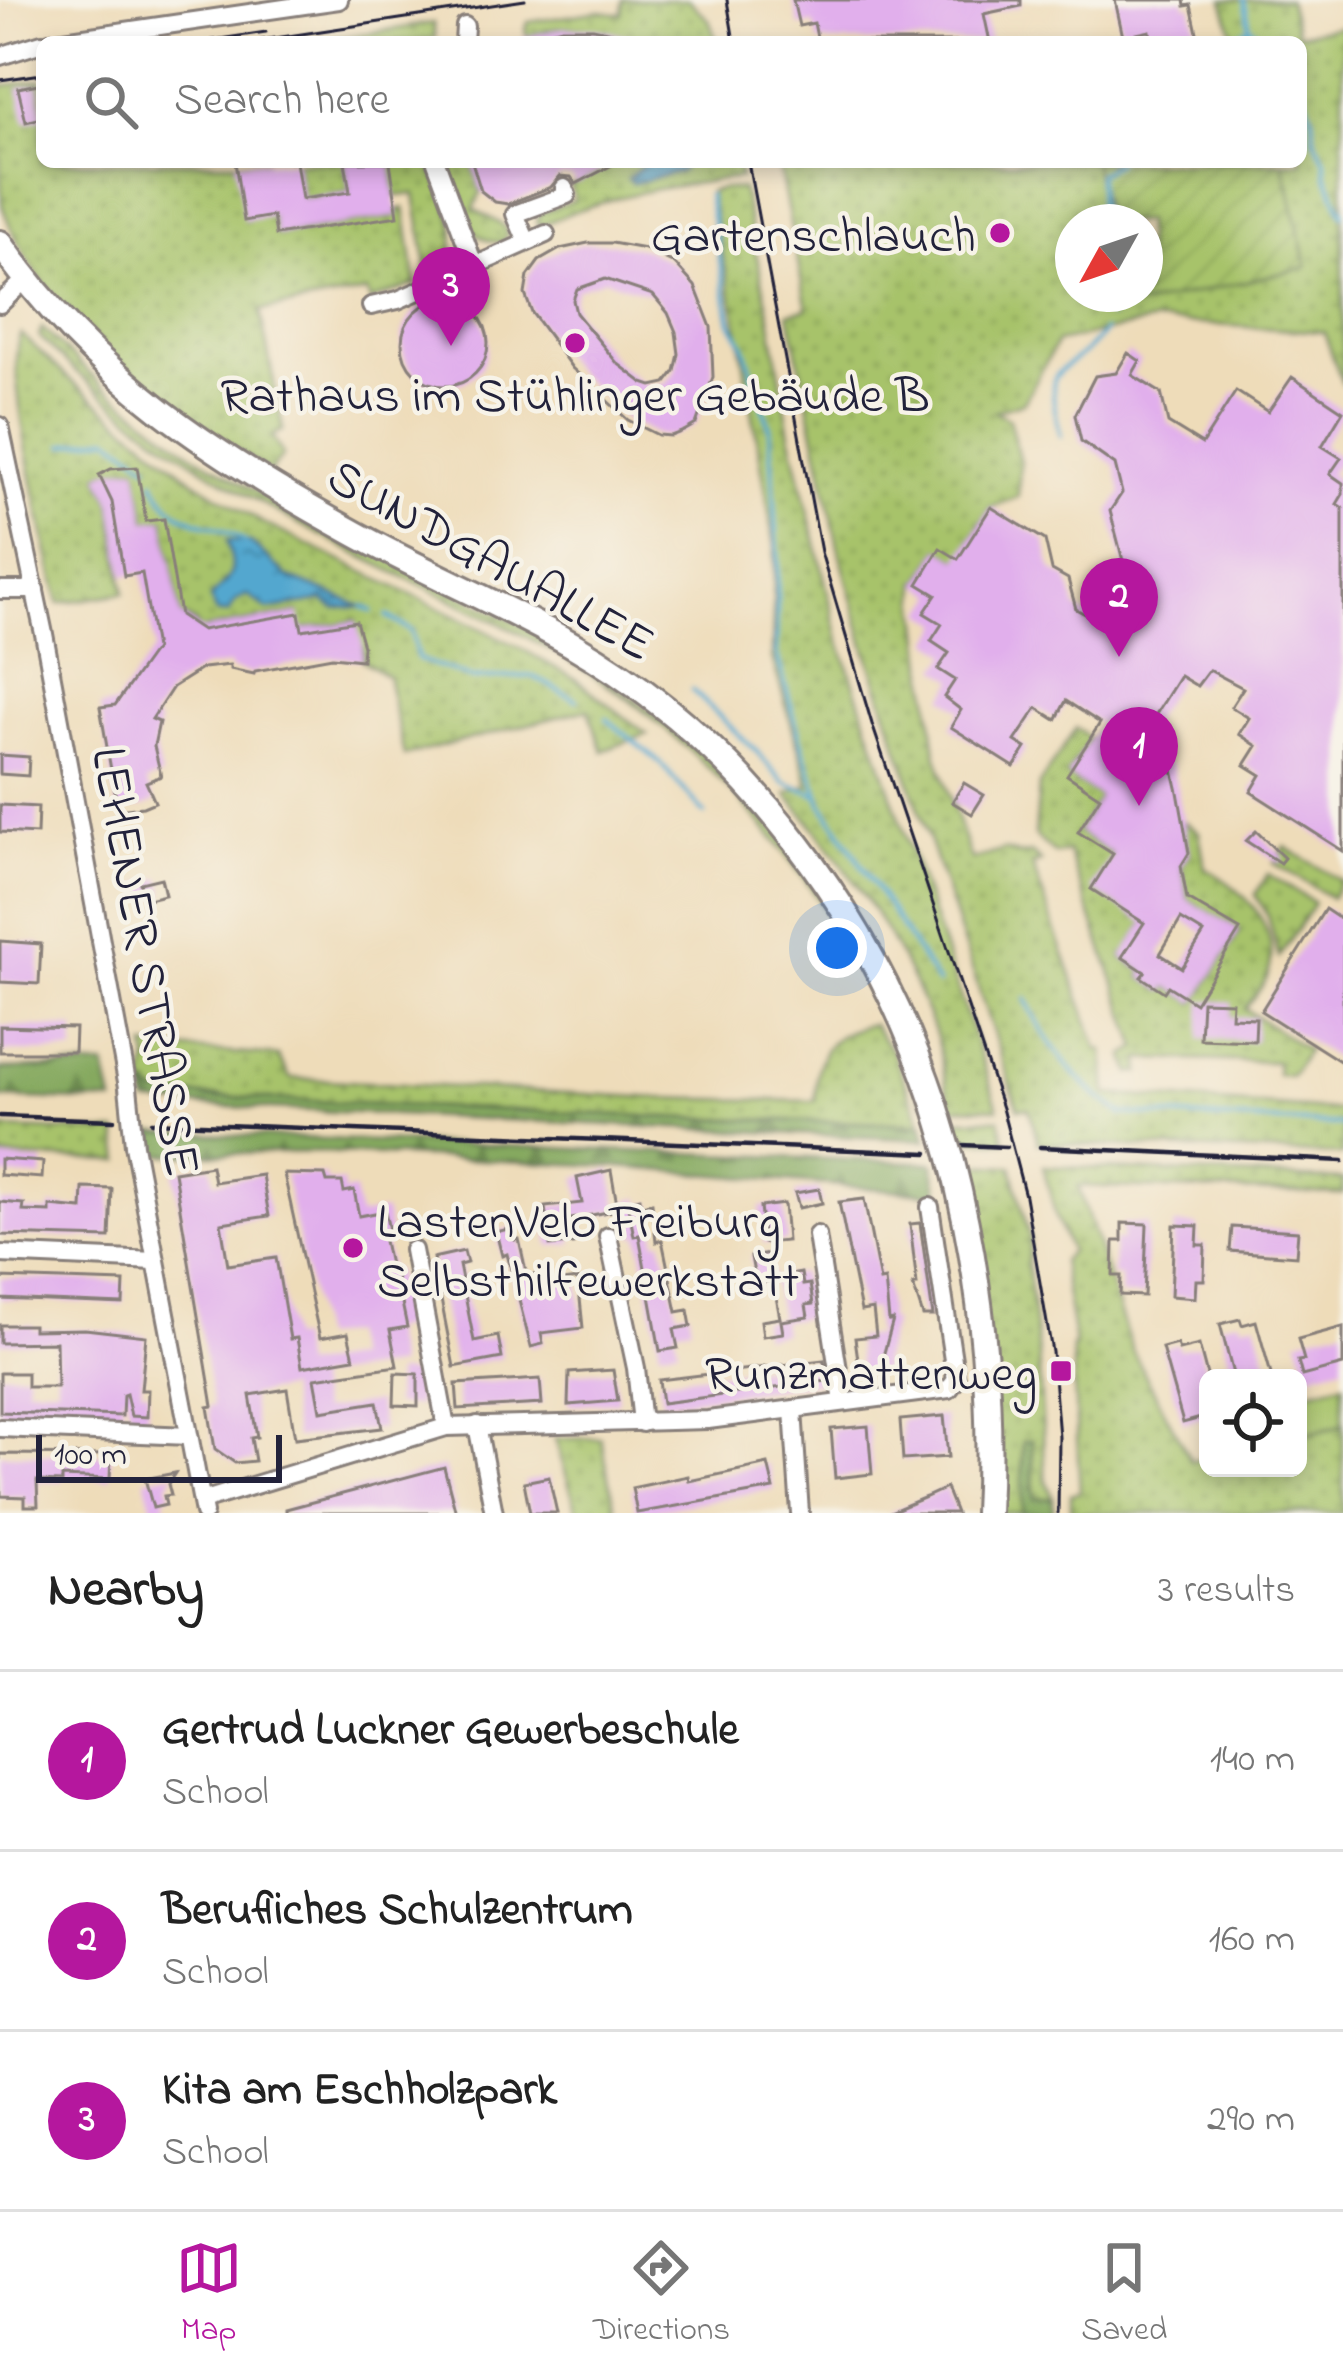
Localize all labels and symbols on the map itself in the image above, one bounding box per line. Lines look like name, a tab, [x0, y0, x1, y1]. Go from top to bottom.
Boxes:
place label: Gartenschlauch	[651, 201, 976, 276]
north arrow	[1055, 204, 1163, 312]
marker: Gartenschlauch	[987, 220, 1013, 246]
pin: 3	[412, 247, 490, 346]
marker: Rathaus im Stühlinger Gebäude B	[562, 330, 588, 356]
place label: Rathaus im Stühlinger Gebäude B	[220, 361, 930, 436]
street label: SUNDGAUALLEE	[312, 442, 666, 684]
pin: 2	[1080, 558, 1158, 657]
pin: 1	[1100, 707, 1178, 806]
street label: LEHENER STRASSE	[68, 741, 217, 1182]
your location	[807, 918, 867, 978]
place label: LastenVelo Freiburg Selbsthilfewerkstatt	[377, 1187, 799, 1321]
marker: LastenVelo Freiburg Selbsthilfewerkstatt	[340, 1235, 366, 1261]
place label: Runzmattenweg	[705, 1339, 1037, 1414]
marker: Runzmattenweg	[1048, 1358, 1074, 1384]
scale bar	[36, 1429, 282, 1482]

